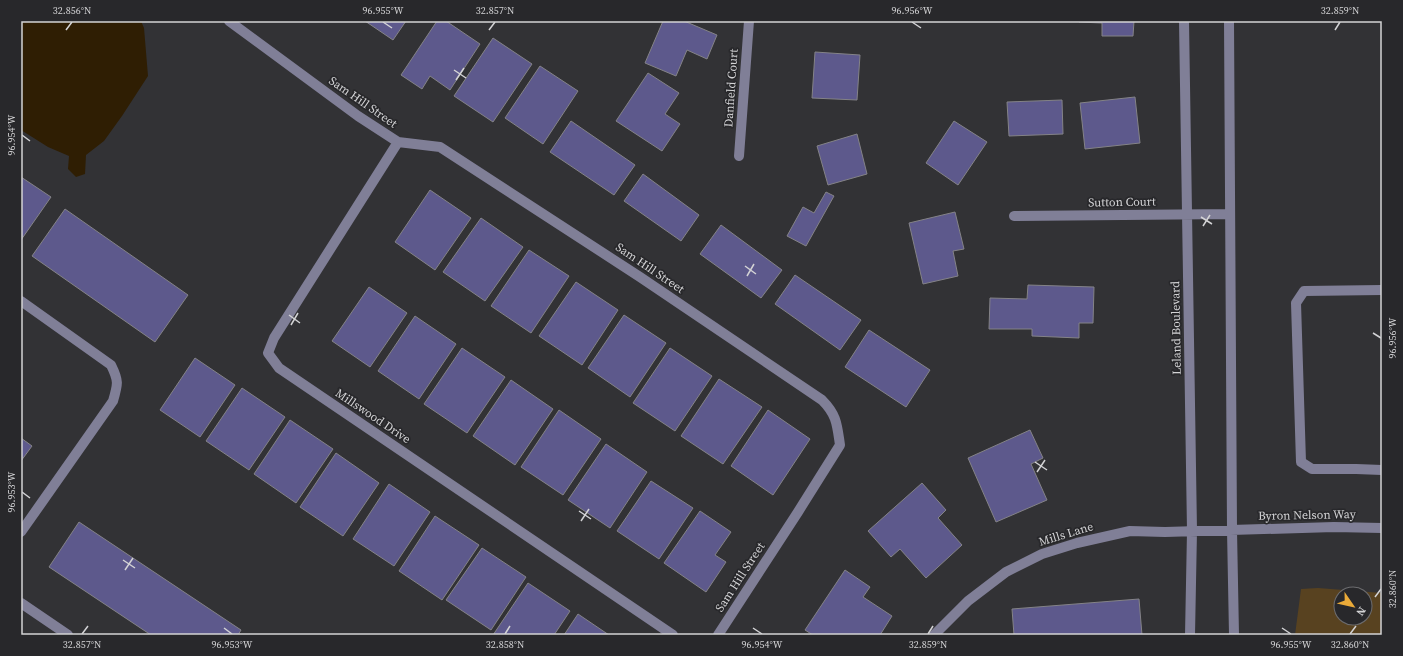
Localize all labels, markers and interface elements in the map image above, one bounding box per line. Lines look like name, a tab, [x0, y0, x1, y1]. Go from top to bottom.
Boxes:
text: 32.856°N	[53, 4, 91, 17]
text: 96.955°W	[363, 4, 404, 17]
text: 32.857°N	[476, 4, 514, 17]
text: 96.956°W	[892, 4, 933, 17]
text: 32.859°N	[1321, 4, 1359, 17]
street label: Danfield Court	[720, 48, 742, 128]
street label: Sam Hill Street	[326, 73, 400, 131]
text: 96.954°W	[5, 114, 18, 155]
street label: Sutton Court	[1088, 193, 1156, 211]
street label: Sam Hill Street	[612, 239, 688, 297]
street label: Leland Boulevard	[1167, 281, 1185, 375]
text: 96.956°W	[1386, 317, 1399, 358]
street label: Millswood Drive	[332, 385, 414, 447]
text: 96.953°W	[5, 471, 18, 512]
street label: Byron Nelson Way	[1258, 506, 1357, 524]
street label: Mills Lane	[1037, 518, 1095, 550]
street label: Sam Hill Street	[712, 539, 768, 615]
text: 32.860°N	[1386, 570, 1399, 608]
north arrow	[1333, 586, 1373, 626]
text: N	[1352, 604, 1369, 619]
text: 32.857°N	[63, 638, 101, 651]
text: 96.953°W	[212, 638, 253, 651]
text: 32.858°N	[486, 638, 524, 651]
text: 96.954°W	[742, 638, 783, 651]
text: 32.859°N	[909, 638, 947, 651]
text: 96.955°W	[1271, 638, 1312, 651]
text: 32.860°N	[1331, 638, 1369, 651]

